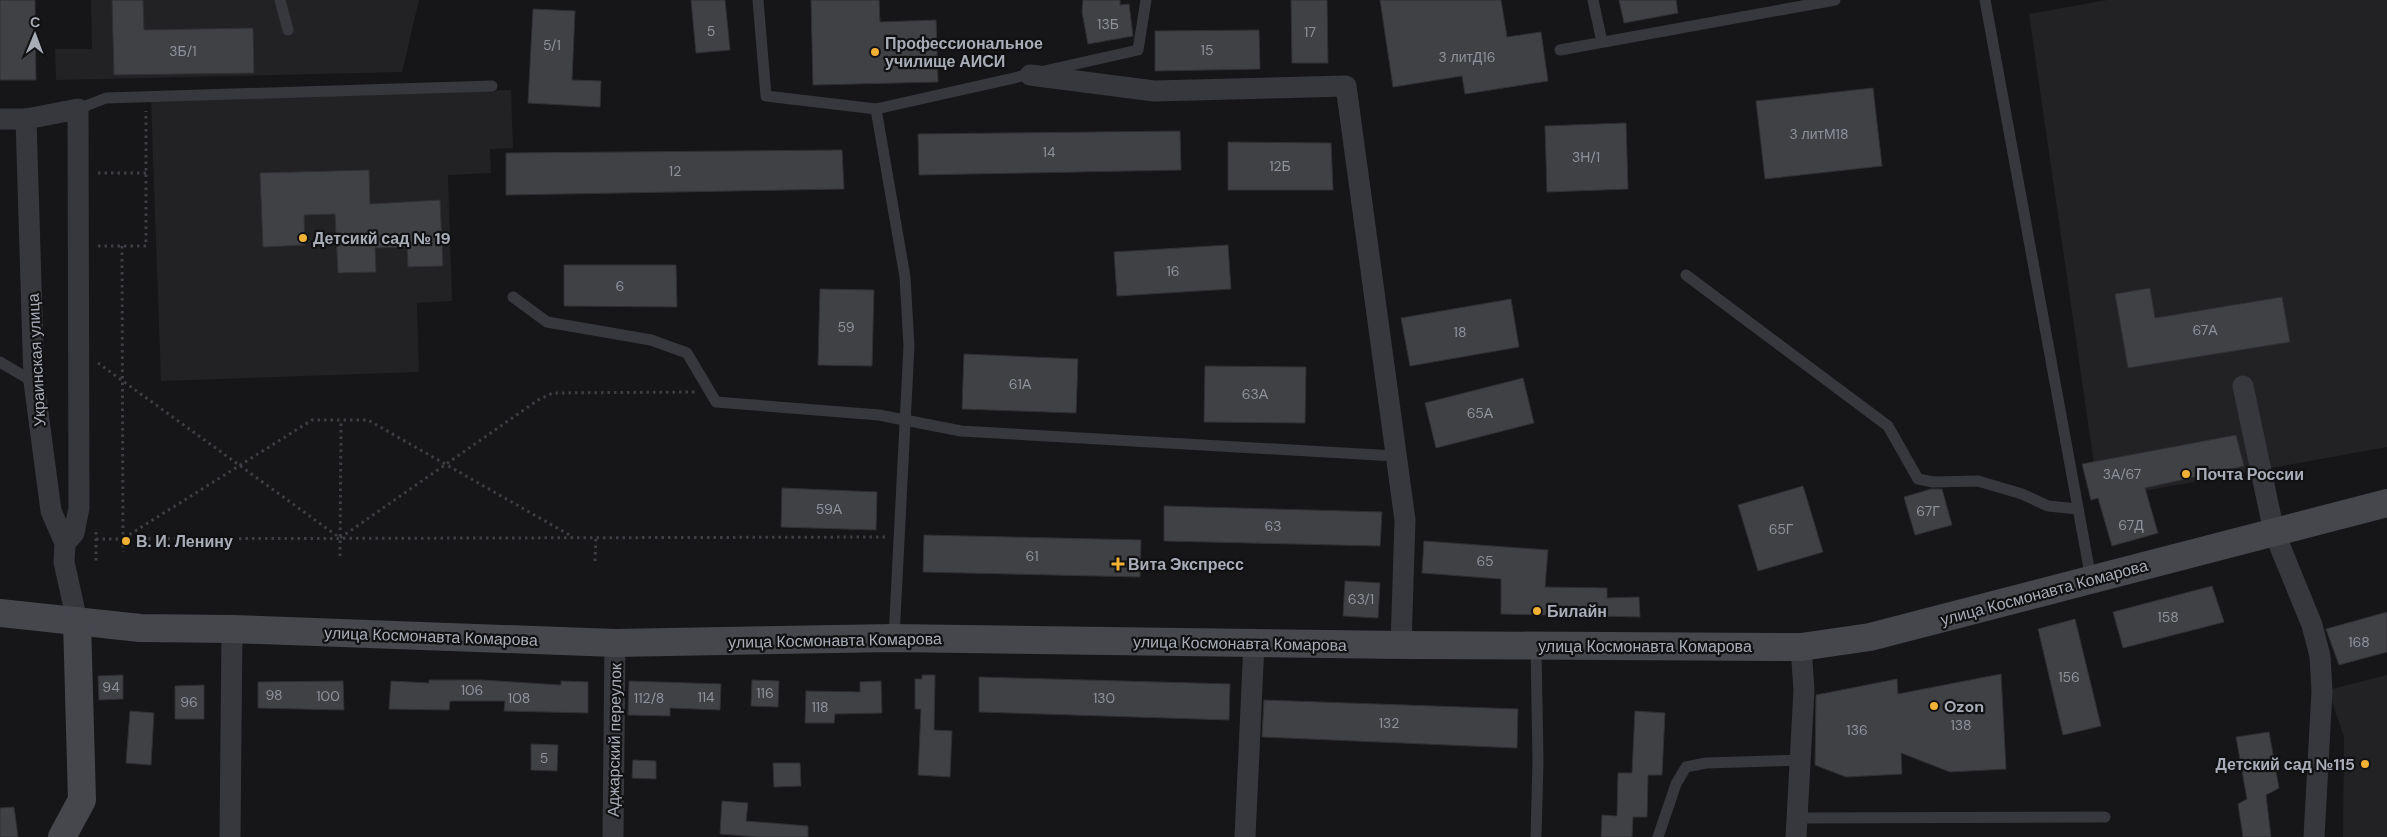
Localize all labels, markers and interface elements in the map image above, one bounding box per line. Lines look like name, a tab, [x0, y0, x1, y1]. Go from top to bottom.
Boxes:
north arrow	[10, 10, 60, 60]
text: С	[30, 13, 40, 31]
house number: 13Б	[1097, 15, 1119, 33]
house number: 5	[707, 22, 715, 40]
house number: 17	[1304, 23, 1316, 41]
place label: Профессиональное училище АИСИ	[885, 33, 1043, 72]
house number: 5/1	[543, 36, 561, 54]
house number: 15	[1201, 41, 1213, 59]
house number: 3Б/1	[169, 42, 197, 60]
marker: Профессиональное училище АИСИ	[869, 46, 881, 58]
house number: 3 литД16	[1438, 48, 1496, 66]
house number: 3 литМ18	[1790, 125, 1848, 143]
house number: 14	[1043, 143, 1056, 161]
house number: 3Н/1	[1572, 148, 1600, 166]
house number: 12Б	[1269, 157, 1291, 175]
house number: 12	[669, 162, 681, 180]
place label: Детсикй сад № 19	[313, 228, 451, 249]
marker: Детсикй сад № 19	[297, 232, 309, 244]
house number: 16	[1166, 262, 1180, 280]
house number: 6	[616, 277, 624, 295]
street label: Украинская улица	[23, 293, 50, 427]
house number: 59	[838, 318, 855, 336]
house number: 67А	[2192, 321, 2218, 339]
house number: 18	[1454, 323, 1466, 341]
house number: 61А	[1009, 375, 1032, 393]
house number: 63А	[1242, 385, 1269, 403]
house number: 65А	[1467, 404, 1494, 422]
place label: Почта России	[2196, 464, 2304, 485]
house number: 3А/67	[2103, 465, 2141, 483]
marker: Почта России	[2180, 468, 2192, 480]
house number: 59А	[816, 500, 843, 518]
house number: 67Г	[1916, 502, 1940, 520]
house number: 67Д	[2118, 516, 2144, 534]
house number: 63	[1264, 517, 1282, 535]
house number: 65Г	[1769, 520, 1794, 538]
place label: В. И. Ленину	[136, 531, 233, 552]
marker: В. И. Ленину	[120, 535, 132, 547]
house number: 61	[1025, 547, 1039, 565]
house number: 65	[1476, 552, 1494, 570]
place label: Вита Экспресс	[1128, 554, 1244, 575]
street label: улица Космонавта Комарова	[1938, 555, 2150, 630]
marker: Вита Экспресс	[1112, 558, 1124, 570]
house number: 63/1	[1348, 590, 1374, 608]
place label: Билайн	[1547, 601, 1607, 622]
marker: Билайн	[1531, 605, 1543, 617]
house number: 158	[2157, 608, 2179, 626]
street label: улица Космонавта Комарова	[324, 622, 538, 651]
street label: улица Космонавта Комарова	[728, 628, 942, 653]
street label: улица Космонавта Комарова	[1133, 631, 1347, 656]
house number: 168	[2348, 633, 2370, 651]
street label: улица Космонавта Комарова	[1538, 636, 1752, 657]
street label: Аджарский переулок	[603, 662, 626, 817]
house number: 156	[2058, 668, 2080, 686]
house number: 94	[102, 678, 120, 696]
house number: 106	[461, 681, 483, 699]
house number: 116	[756, 684, 774, 702]
house number: 98	[265, 686, 283, 704]
house number: 100	[316, 687, 340, 705]
house number: 114	[697, 688, 715, 706]
house number: 108	[508, 689, 530, 707]
house number: 112/8	[634, 689, 664, 707]
house number: 130	[1093, 689, 1115, 707]
house number: 96	[180, 693, 198, 711]
place label: Ozon	[1944, 696, 1984, 717]
house number: 118	[811, 698, 829, 716]
marker: Ozon	[1928, 700, 1940, 712]
house number: 132	[1379, 714, 1399, 732]
house number: 138	[1950, 716, 1972, 734]
house number: 136	[1846, 721, 1868, 739]
house number: 5	[540, 749, 548, 767]
place label: Детский сад №115	[2215, 754, 2355, 775]
marker: Детский сад №115	[2359, 758, 2371, 770]

